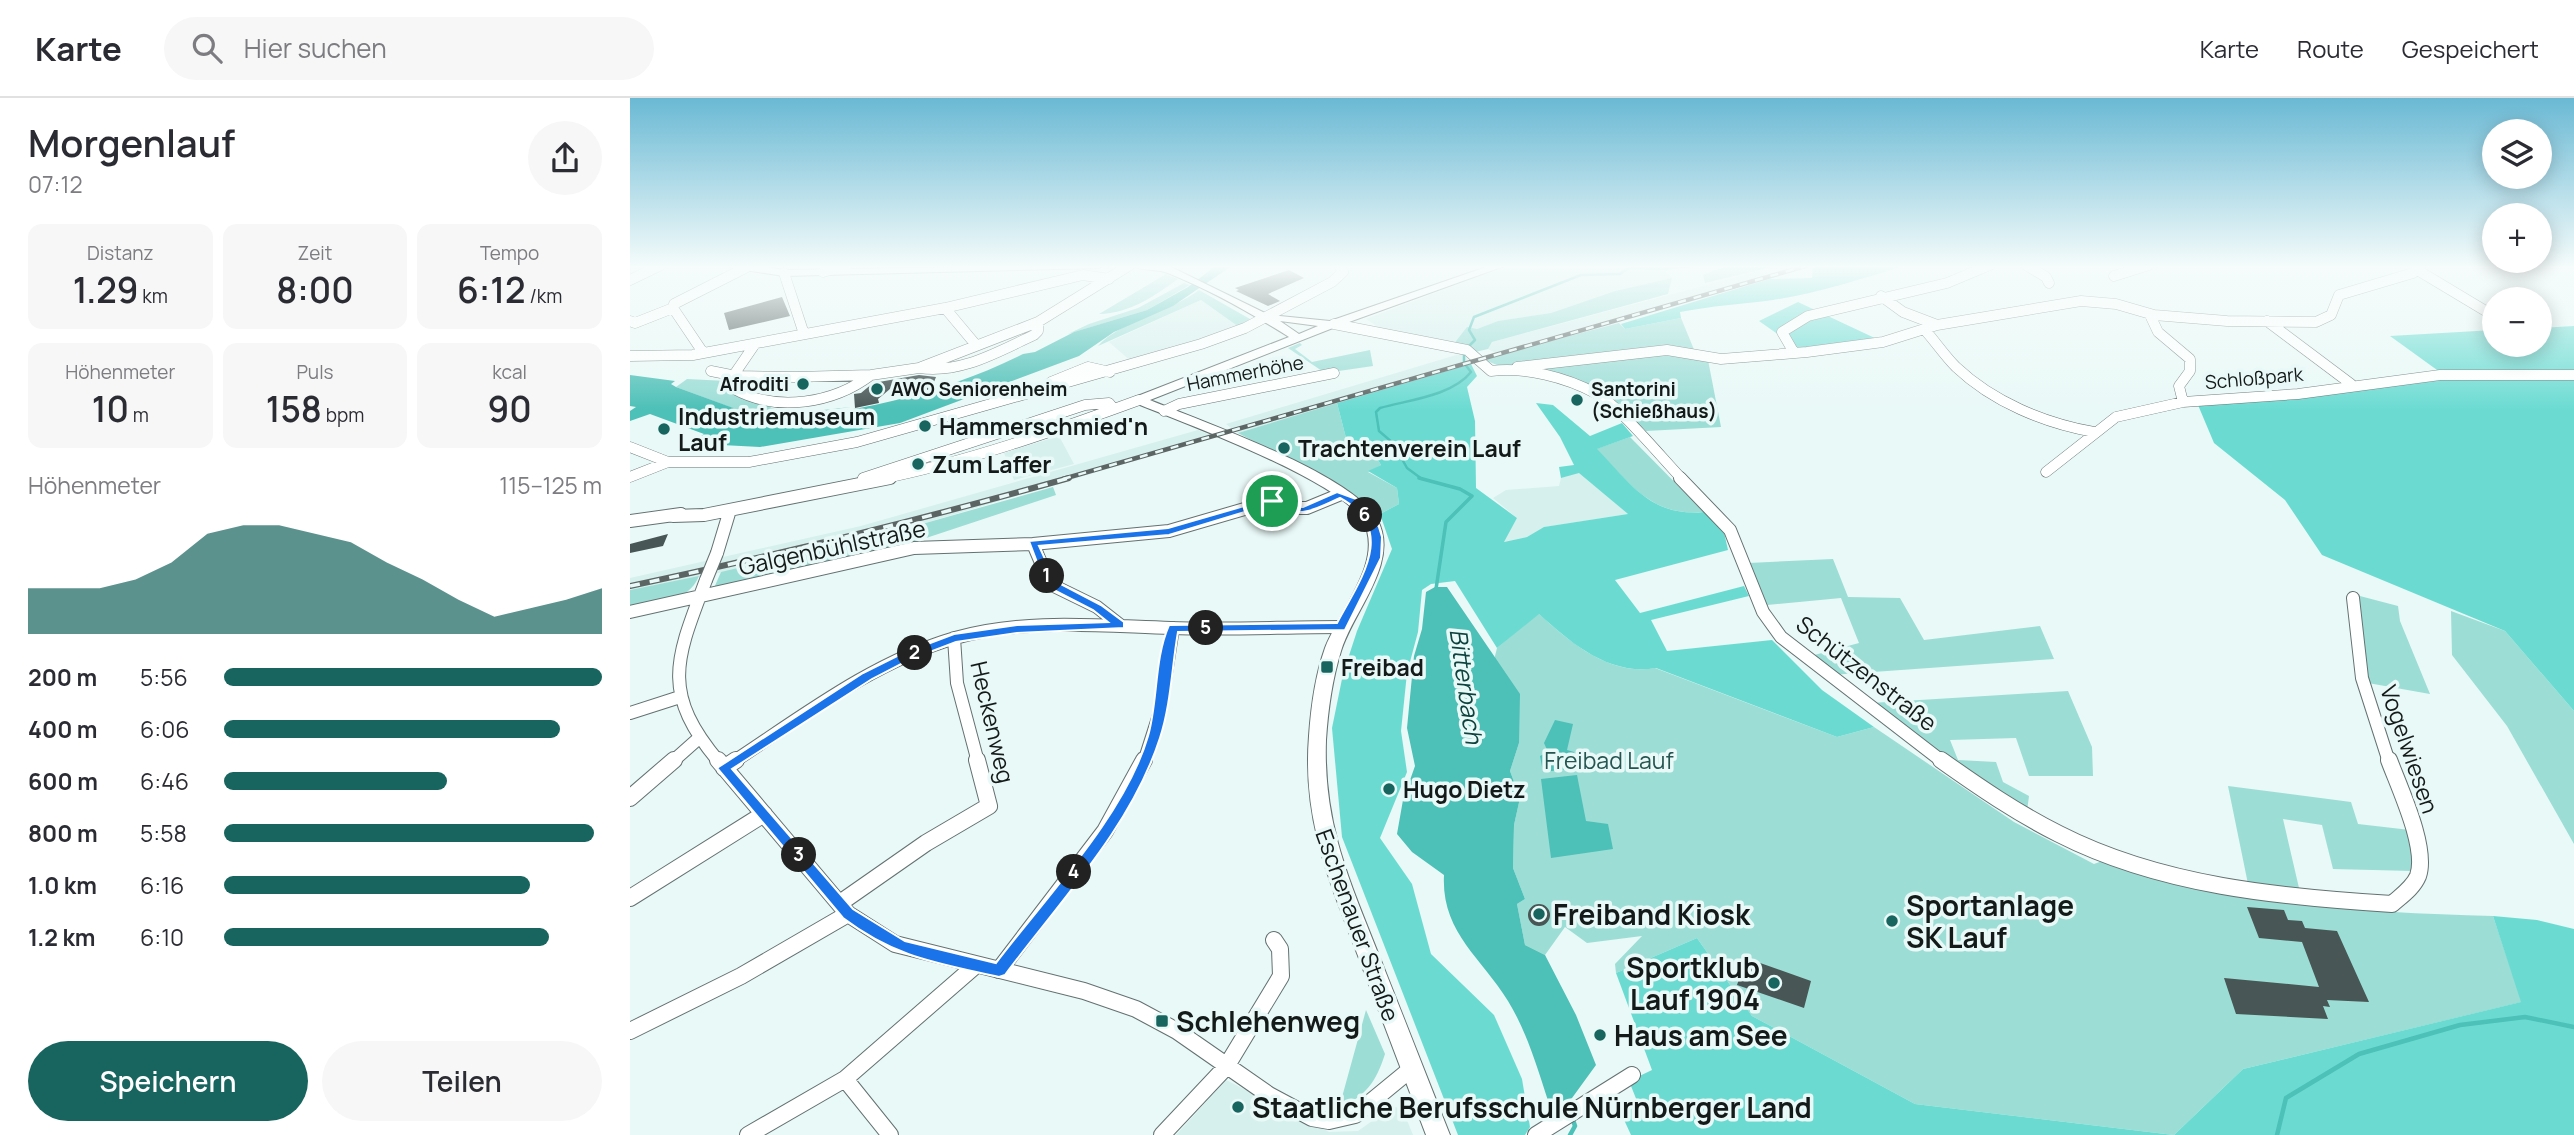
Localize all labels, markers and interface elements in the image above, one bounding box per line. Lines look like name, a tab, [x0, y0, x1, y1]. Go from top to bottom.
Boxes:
search box	[164, 17, 654, 80]
text: Karte	[35, 26, 122, 71]
icon: search	[188, 29, 226, 67]
text: Hier suchen	[244, 30, 387, 66]
text: Karte	[2200, 32, 2259, 65]
text: Route	[2297, 32, 2364, 65]
text: Gespeichert	[2402, 32, 2539, 65]
text: Morgenlauf	[28, 116, 235, 168]
map controls	[2482, 119, 2552, 357]
button: layers	[2482, 119, 2552, 189]
button: share	[528, 121, 602, 195]
text: 07:12	[28, 168, 83, 200]
button: +	[2482, 203, 2552, 273]
text: Distanz	[87, 240, 154, 266]
text: Zeit	[298, 240, 332, 266]
text: Tempo	[480, 240, 539, 266]
text: 1.29	[73, 266, 139, 314]
text: 8:00	[276, 266, 354, 314]
text: 6:12	[457, 266, 526, 314]
text: km	[139, 283, 168, 309]
text: /km	[526, 283, 562, 309]
button: −	[2482, 287, 2552, 357]
street label: Hammerhöhe	[1184, 349, 1306, 397]
text: Höhenmeter	[65, 359, 175, 385]
text: Puls	[296, 359, 334, 385]
text: kcal	[492, 359, 527, 385]
street label: Schloßpark	[2204, 361, 2305, 395]
place label: Afroditi	[720, 371, 789, 397]
marker: Afroditi	[795, 376, 811, 392]
place label: AWO Seniorenheim	[891, 376, 1067, 402]
place label: Santorini (Schießhaus)	[1591, 376, 1717, 424]
marker: AWO Seniorenheim	[869, 381, 885, 397]
text: 10	[92, 385, 129, 433]
text: 158	[266, 385, 322, 433]
text: 90	[488, 385, 532, 433]
marker: Santorini (Schießhaus)	[1569, 392, 1585, 408]
place label: Industriemuseum Lauf	[678, 400, 875, 458]
text: m	[129, 402, 149, 428]
text: bpm	[322, 402, 364, 428]
place label: Hammerschmied'n	[939, 410, 1148, 442]
marker: Hammerschmied'n	[917, 418, 933, 434]
marker: Industriemuseum Lauf	[656, 421, 672, 437]
place label: Trachtenverein Lauf	[1298, 432, 1521, 464]
marker: Trachtenverein Lauf	[1276, 440, 1292, 456]
place label: Zum Laffer	[932, 448, 1051, 480]
marker: Zum Laffer	[910, 456, 926, 472]
text: Höhenmeter	[28, 469, 161, 501]
text: 115–125 m	[499, 469, 602, 501]
pin	[1242, 471, 1302, 531]
icon: arrive	[1253, 482, 1291, 520]
pin: 6	[1348, 498, 1382, 532]
text: 6	[1359, 501, 1370, 527]
street label: Galgenbühlstraße	[736, 512, 928, 582]
pin: 1	[1030, 559, 1064, 594]
text: 1	[1042, 562, 1051, 588]
street label: Schützenstraße	[1790, 608, 1944, 738]
pin: 5	[1188, 610, 1224, 646]
text: 5	[1200, 614, 1211, 640]
water label: Bitterbach	[1443, 626, 1492, 746]
pin: 2	[898, 636, 932, 670]
text: 2	[909, 639, 920, 665]
place label: Freibad	[1341, 651, 1424, 683]
street label: Heckenweg	[963, 658, 1023, 786]
marker: Freibad	[1319, 659, 1335, 675]
text: 200 m	[28, 661, 97, 693]
text: 5:56	[140, 661, 188, 693]
street label: Vogelwiesen	[2373, 681, 2447, 817]
text: 400 m	[28, 713, 98, 745]
text: 6:06	[140, 713, 189, 745]
park label: Freibad Lauf	[1544, 744, 1674, 776]
text: 600 m	[28, 765, 98, 797]
text: 6:46	[140, 765, 189, 797]
place label: Hugo Dietz	[1403, 773, 1526, 805]
marker: Hugo Dietz	[1381, 781, 1397, 797]
text: 800 m	[28, 817, 98, 849]
text: 5:58	[140, 817, 187, 849]
street label: Eschenauer Straße	[1308, 824, 1408, 1026]
pin: 3	[782, 838, 816, 872]
text: 3	[793, 841, 804, 867]
pin: 4	[1056, 854, 1092, 890]
text: 4	[1068, 858, 1079, 884]
text: 1.0 km	[28, 869, 97, 901]
text: 6:16	[140, 869, 184, 901]
place label: Sportanlage SK Lauf	[1906, 886, 2074, 956]
place label: Freiband Kiosk	[1553, 895, 1751, 933]
marker: Freiband Kiosk	[1531, 906, 1547, 922]
marker: Sportanlage SK Lauf	[1884, 913, 1900, 929]
text: 1.2 km	[28, 921, 95, 953]
text: 6:10	[140, 921, 184, 953]
place label: Sportklub Lauf 1904	[1626, 948, 1760, 1018]
marker: Sportklub Lauf 1904	[1766, 975, 1782, 991]
place label: Schlehenweg	[1176, 1002, 1360, 1040]
marker: Schlehenweg	[1154, 1013, 1170, 1029]
place label: Haus am See	[1614, 1016, 1788, 1054]
marker: Haus am See	[1592, 1027, 1608, 1043]
button: Speichern	[28, 1041, 308, 1121]
button: Teilen	[322, 1041, 602, 1121]
place label: Staatliche Berufsschule Nürnberger Land	[1252, 1088, 1812, 1126]
marker: Staatliche Berufsschule Nürnberger Land	[1230, 1099, 1246, 1115]

